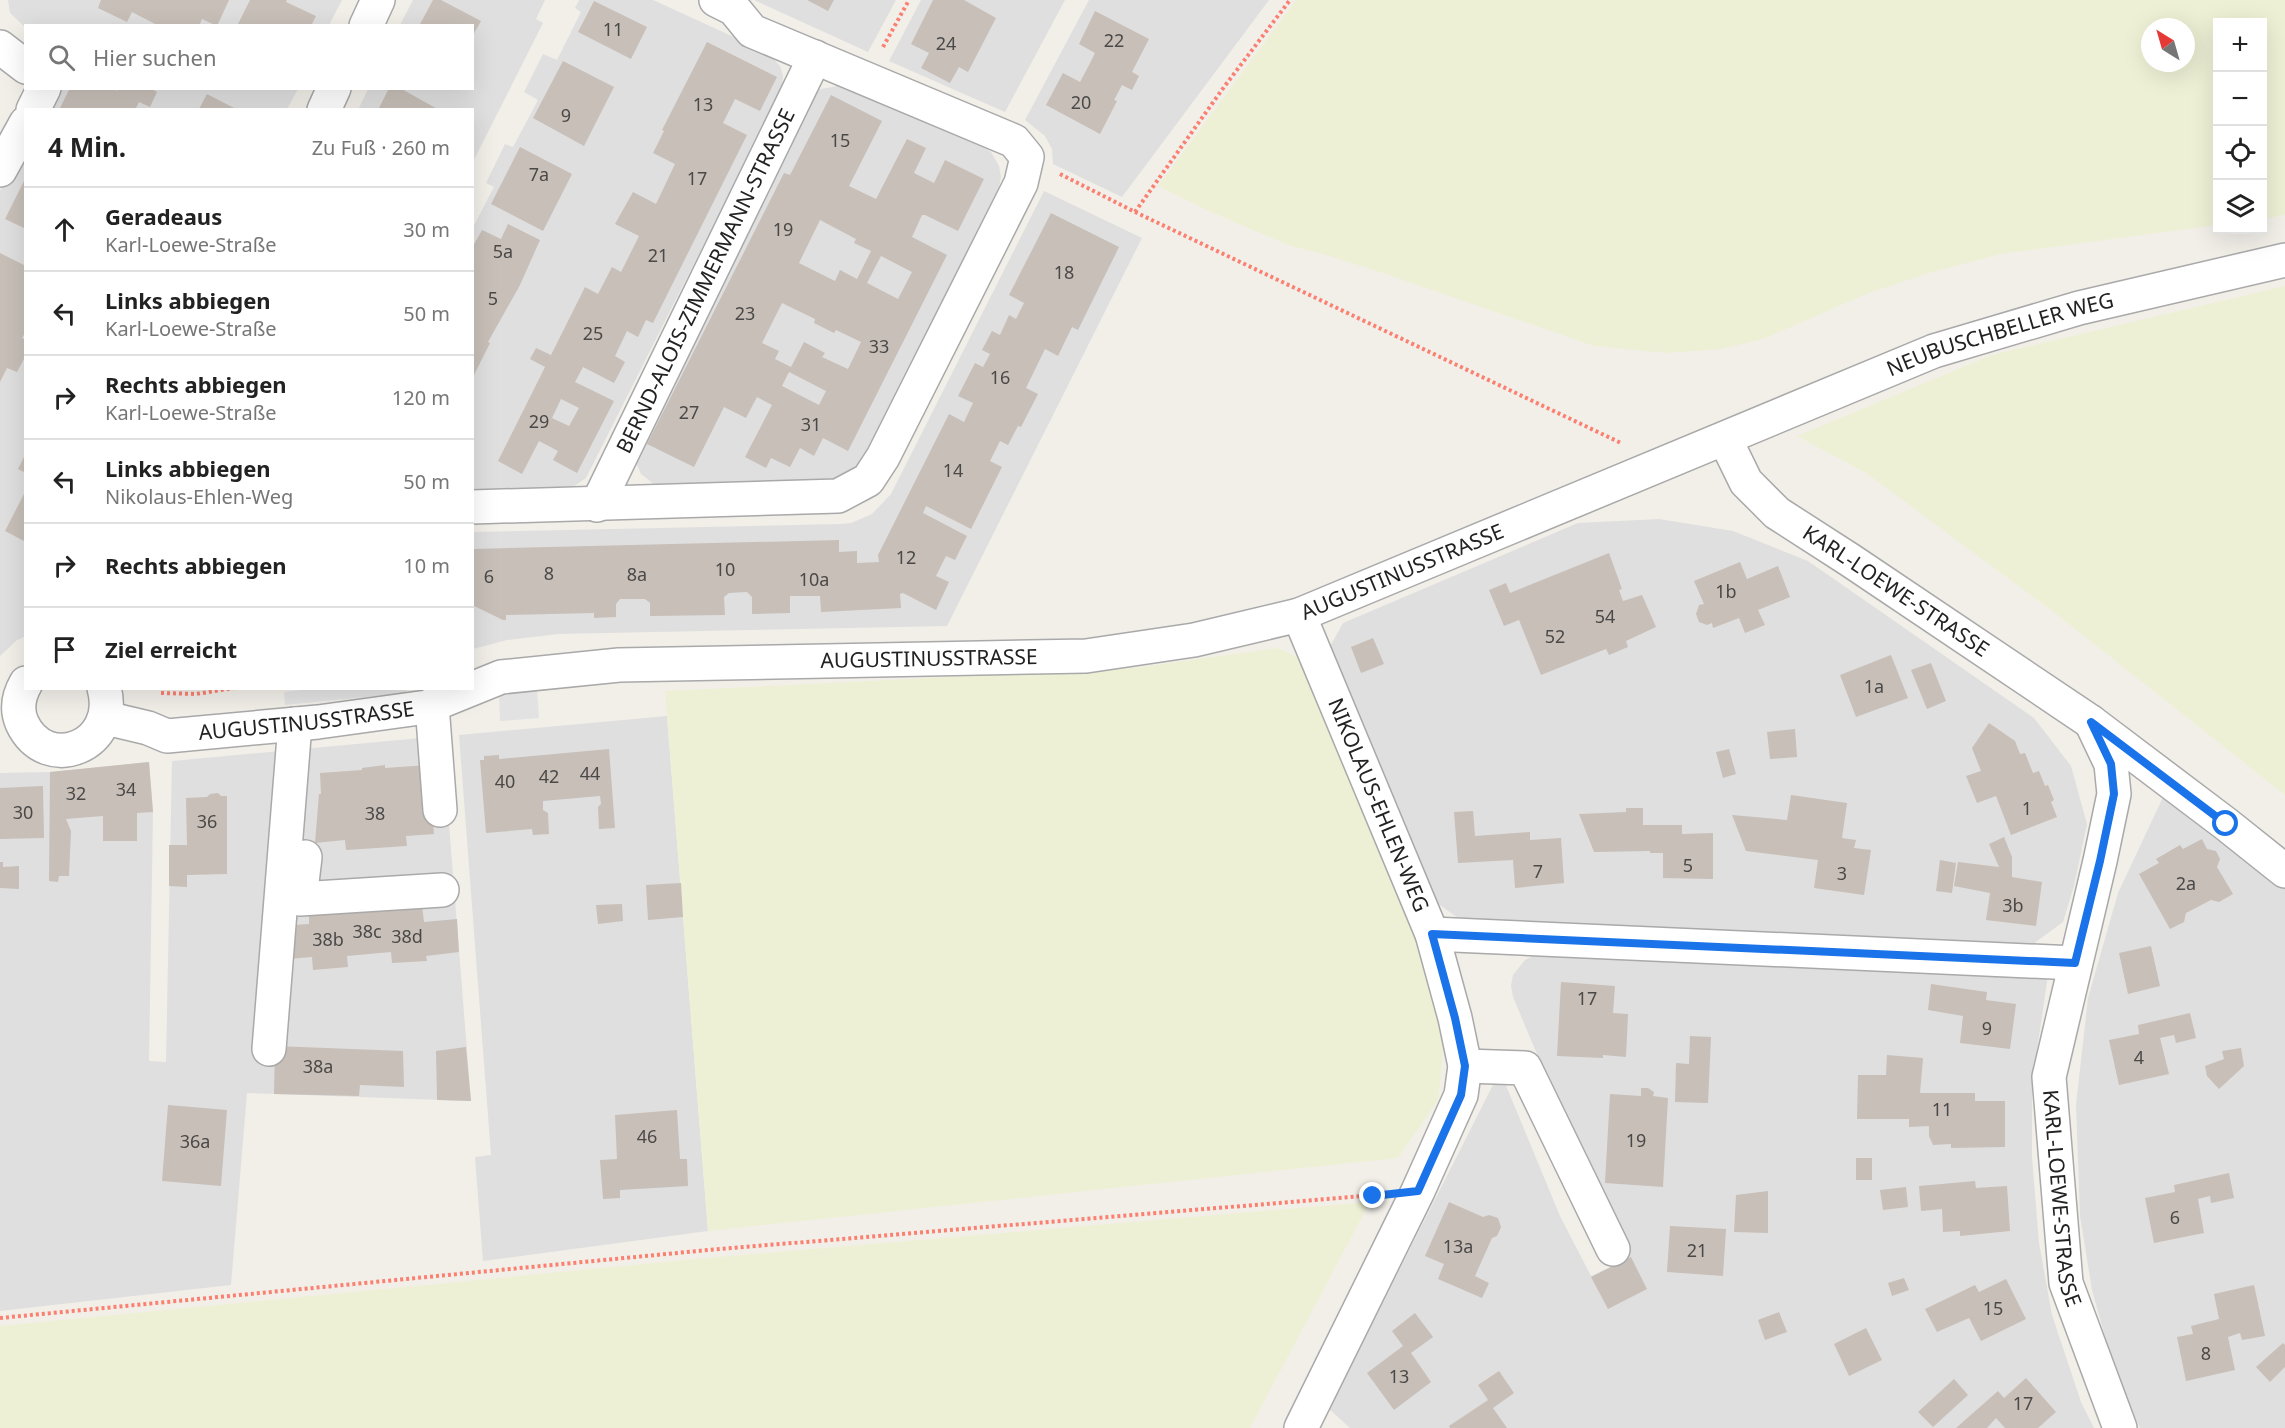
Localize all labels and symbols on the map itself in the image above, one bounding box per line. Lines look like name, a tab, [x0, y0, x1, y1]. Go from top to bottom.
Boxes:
house number: 11	[603, 17, 623, 41]
north arrow	[2141, 18, 2195, 72]
house number: 22	[1104, 28, 1124, 52]
house number: 24	[936, 31, 956, 55]
house number: 20	[1071, 90, 1091, 114]
house number: 13	[693, 92, 713, 116]
house number: 9	[561, 103, 571, 127]
street label: BERND-ALOIS-ZIMMERMANN-STRASSE	[609, 104, 801, 458]
house number: 15	[830, 128, 850, 152]
house number: 7a	[529, 162, 549, 186]
house number: 17	[687, 166, 707, 190]
house number: 19	[773, 217, 793, 241]
house number: 5a	[493, 239, 513, 263]
house number: 21	[648, 243, 668, 267]
house number: 18	[1054, 260, 1074, 284]
street label: NEUBUSCHBELLER WEG	[1882, 285, 2116, 382]
house number: 5	[488, 286, 498, 310]
house number: 23	[735, 301, 755, 325]
house number: 25	[583, 321, 603, 345]
house number: 33	[869, 334, 889, 358]
house number: 16	[990, 365, 1010, 389]
house number: 27	[679, 400, 699, 424]
house number: 29	[529, 409, 549, 433]
house number: 31	[801, 412, 821, 436]
house number: 14	[943, 458, 963, 482]
street label: AUGUSTINUSSTRASSE	[1296, 517, 1508, 626]
street label: KARL-LOEWE-STRASSE	[1798, 518, 1995, 663]
house number: 12	[896, 545, 916, 569]
house number: 10	[715, 557, 735, 581]
house number: 8	[544, 561, 554, 585]
house number: 8a	[627, 562, 647, 586]
house number: 6	[484, 564, 494, 588]
house number: 10a	[799, 567, 829, 591]
house number: 1b	[1715, 579, 1737, 603]
house number: 54	[1595, 604, 1615, 628]
house number: 52	[1545, 624, 1565, 648]
street label: AUGUSTINUSSTRASSE	[820, 642, 1038, 674]
house number: 1a	[1864, 674, 1884, 698]
street label: AUGUSTINUSSTRASSE	[197, 694, 416, 746]
street label: NIKOLAUS-EHLEN-WEG	[1322, 694, 1436, 916]
house number: 44	[580, 761, 600, 785]
house number: 42	[539, 764, 559, 788]
house number: 40	[495, 769, 515, 793]
house number: 34	[116, 777, 136, 801]
house number: 32	[66, 781, 86, 805]
house number: 1	[2022, 796, 2032, 820]
house number: 30	[13, 800, 33, 824]
house number: 38	[365, 801, 385, 825]
house number: 36	[197, 809, 217, 833]
route start	[2212, 810, 2238, 836]
house number: 5	[1683, 853, 1693, 877]
house number: 7	[1533, 859, 1543, 883]
house number: 3	[1837, 861, 1847, 885]
house number: 2a	[2176, 871, 2196, 895]
house number: 3b	[2002, 893, 2024, 917]
house number: 38c	[352, 919, 382, 943]
house number: 38d	[391, 924, 423, 948]
house number: 38b	[312, 927, 344, 951]
house number: 17	[1577, 986, 1597, 1010]
house number: 9	[1982, 1016, 1992, 1040]
house number: 4	[2134, 1045, 2144, 1069]
house number: 38a	[303, 1054, 333, 1078]
street label: KARL-LOEWE-STRASSE	[2037, 1088, 2089, 1310]
house number: 11	[1932, 1097, 1952, 1121]
house number: 46	[637, 1124, 657, 1148]
house number: 19	[1626, 1128, 1646, 1152]
house number: 36a	[180, 1129, 210, 1153]
route end	[1359, 1182, 1385, 1208]
house number: 6	[2170, 1205, 2180, 1229]
house number: 13a	[1443, 1234, 1473, 1258]
house number: 21	[1687, 1238, 1707, 1262]
house number: 15	[1983, 1296, 2003, 1320]
house number: 8	[2201, 1341, 2211, 1365]
house number: 13	[1389, 1364, 1409, 1388]
house number: 17	[2013, 1391, 2033, 1415]

